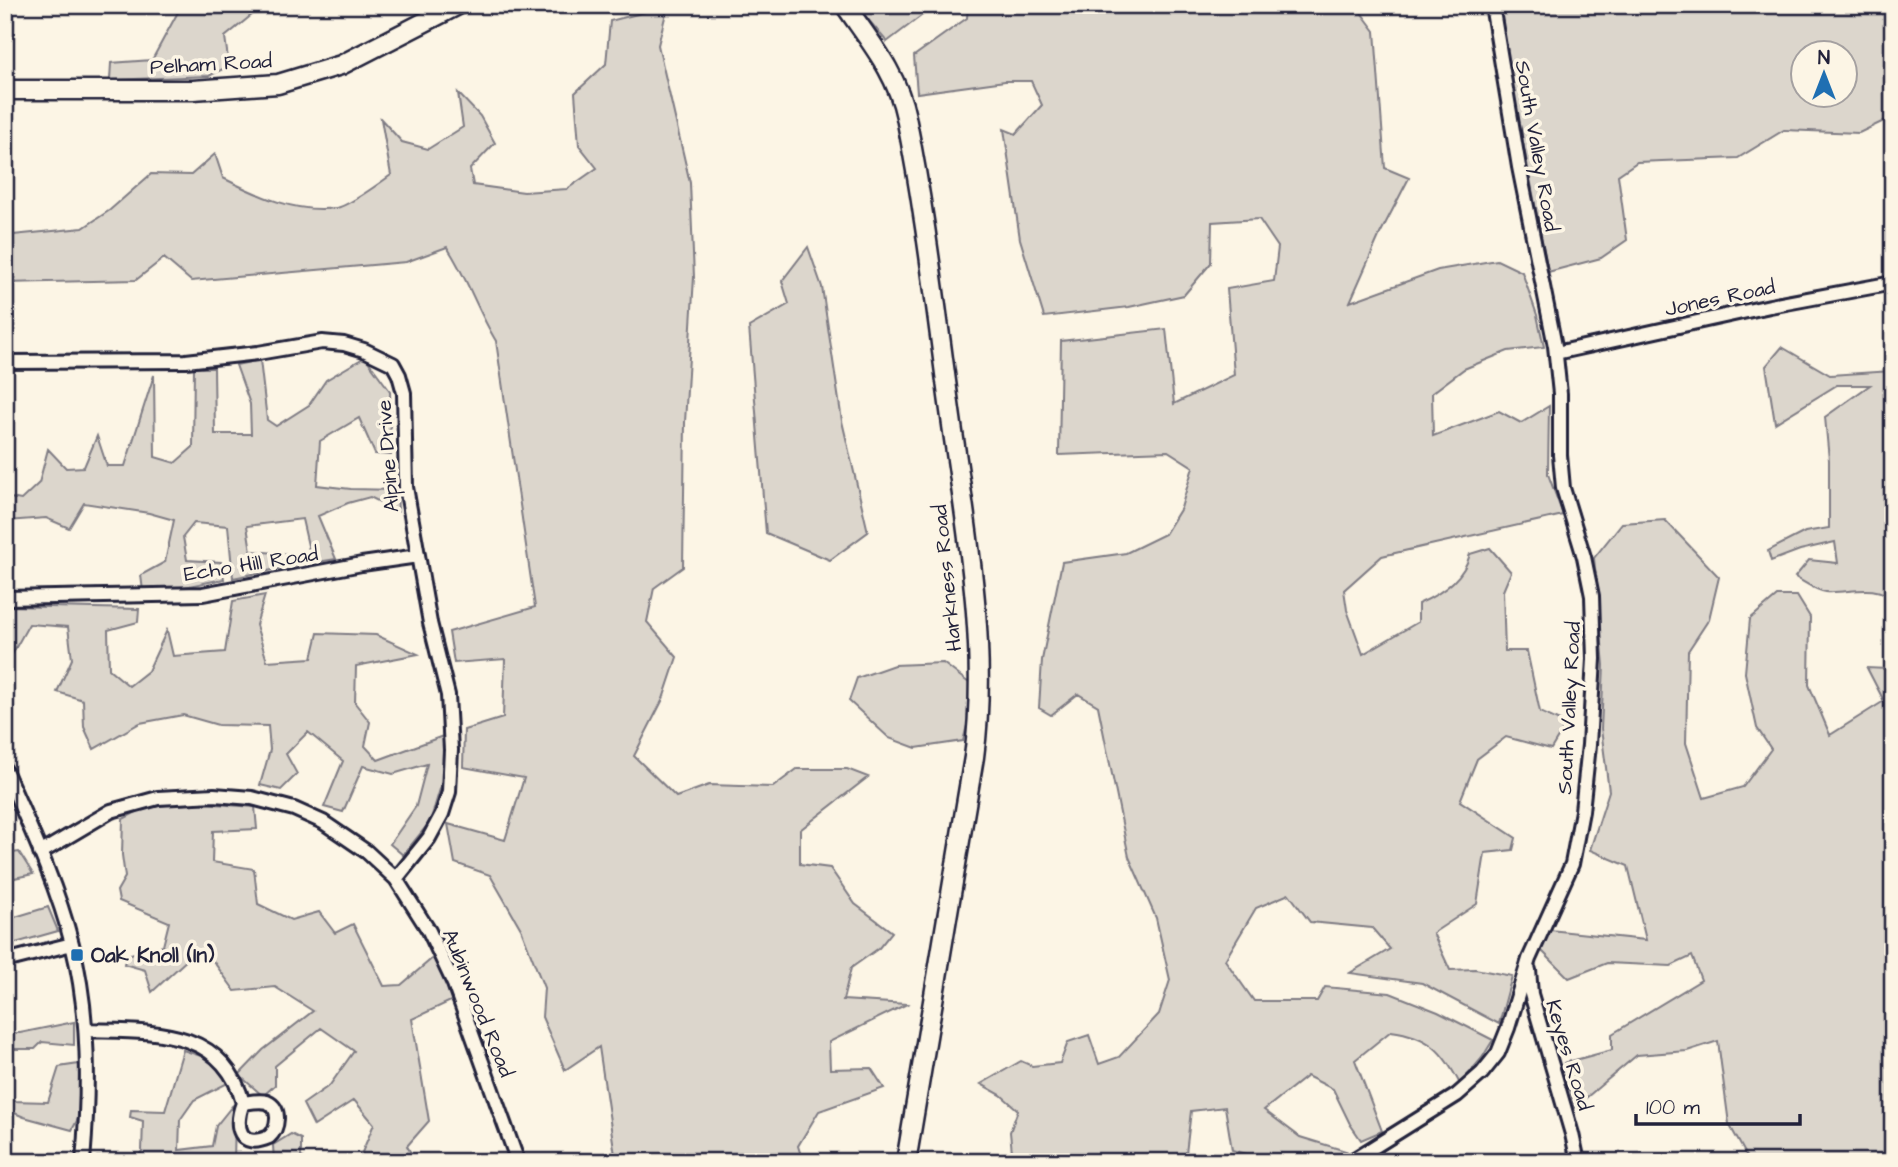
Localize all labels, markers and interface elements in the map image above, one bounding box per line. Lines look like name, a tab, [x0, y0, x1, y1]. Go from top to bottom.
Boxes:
north arrow	[1790, 38, 1860, 108]
text: N	[1818, 45, 1830, 72]
street label: Pelham Road	[149, 46, 273, 82]
street label: South Valley Road	[1506, 58, 1566, 234]
street label: Jones Road	[1662, 272, 1778, 324]
street label: Alpine Drive	[370, 399, 407, 513]
street label: Harkness Road	[925, 503, 969, 653]
street label: Echo Hill Road	[182, 539, 320, 589]
street label: South Valley Road	[1550, 621, 1590, 795]
street label: Aubinwood Road	[435, 925, 521, 1082]
place label: Oak Knoll (In)	[91, 941, 215, 970]
marker: Oak Knoll (In)	[69, 947, 85, 963]
street label: Keyes Road	[1537, 996, 1600, 1115]
scale bar	[1636, 1083, 1800, 1127]
text: 100 m	[1646, 1093, 1701, 1122]

